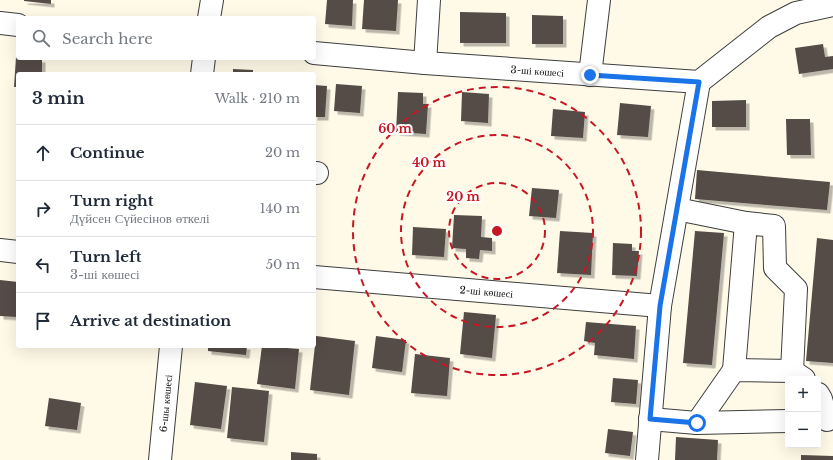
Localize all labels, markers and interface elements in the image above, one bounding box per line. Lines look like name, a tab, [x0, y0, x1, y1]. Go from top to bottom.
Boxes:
search box	[16, 16, 316, 60]
icon: search	[30, 27, 52, 49]
text: Search here	[62, 29, 153, 48]
street label: 3-ші көшесі	[510, 63, 565, 80]
route end	[581, 66, 599, 84]
text: 3 min	[32, 88, 85, 109]
text: Walk · 210 m	[215, 90, 300, 107]
text: 60 m	[378, 121, 413, 136]
icon: ahead	[32, 142, 54, 164]
text: Continue	[70, 143, 145, 162]
text: 20 m	[265, 144, 300, 161]
text: 40 m	[412, 155, 446, 170]
text: 20 m	[446, 189, 480, 204]
text: Turn right	[70, 191, 153, 210]
icon: right	[32, 198, 54, 220]
text: 140 m	[260, 200, 300, 217]
text: Дүйсен Сүйесінов өткелі	[70, 210, 210, 227]
centre of rings	[490, 224, 504, 238]
text: Turn left	[70, 247, 141, 266]
icon: left	[32, 254, 54, 276]
text: 50 m	[266, 256, 300, 273]
text: 3-ші көшесі	[70, 266, 140, 283]
street label: 2-ші көшесі	[459, 283, 514, 301]
icon: arrive	[32, 310, 54, 332]
text: Arrive at destination	[70, 311, 231, 330]
street label: 6-шы көшесі	[157, 374, 175, 433]
map controls	[785, 376, 821, 448]
button: +	[785, 376, 821, 412]
button: −	[785, 412, 821, 448]
route start	[688, 414, 706, 432]

